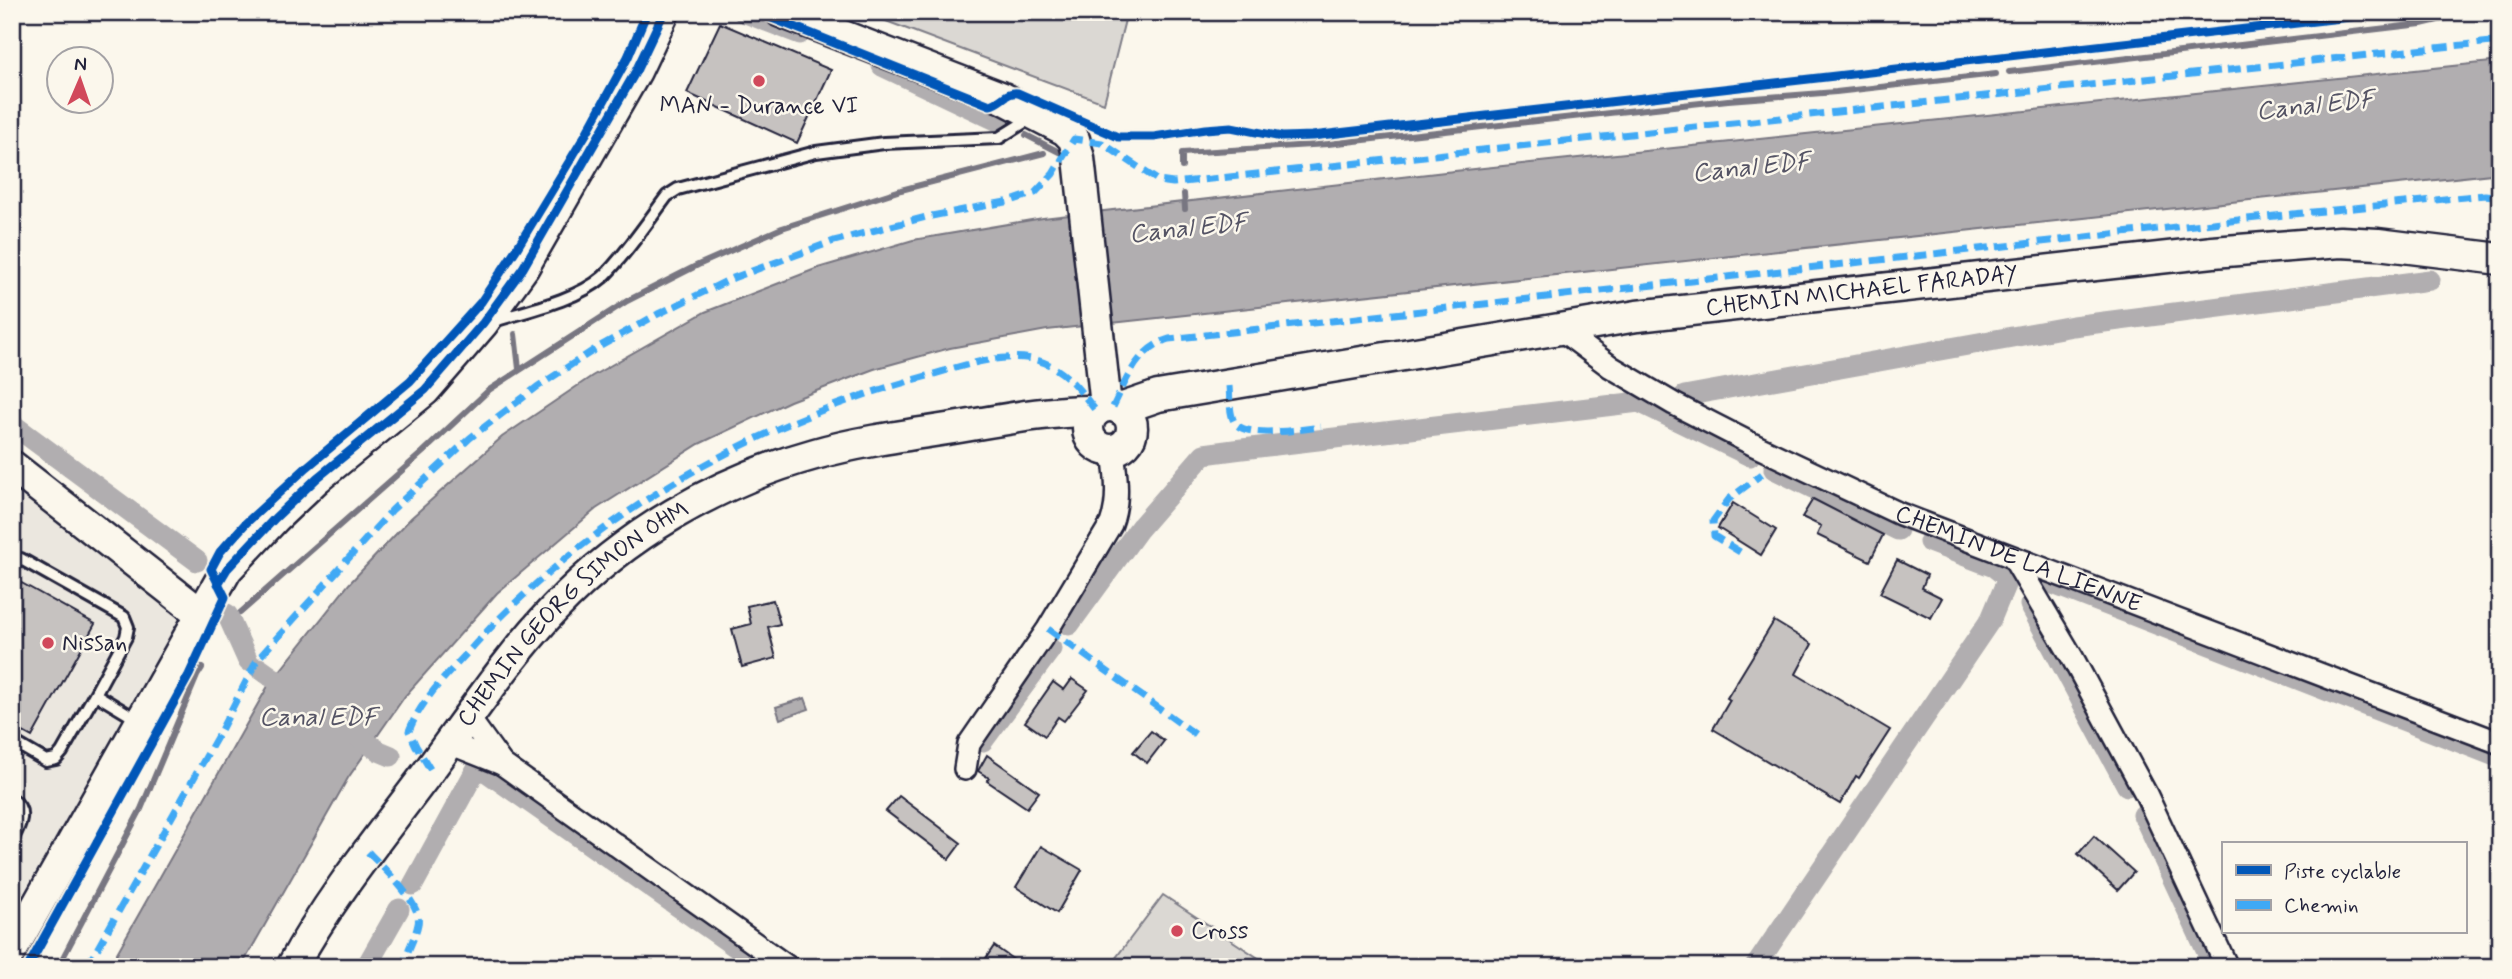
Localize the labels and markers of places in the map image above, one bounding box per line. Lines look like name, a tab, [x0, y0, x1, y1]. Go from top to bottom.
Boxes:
marker: MAN - Durance VI	[751, 73, 767, 89]
place label: MAN - Durance VI	[660, 91, 858, 122]
place label: Nissan	[62, 628, 127, 659]
marker: Nissan	[40, 635, 56, 651]
place label: Cross	[1191, 916, 1249, 947]
marker: Cross	[1169, 923, 1185, 939]

